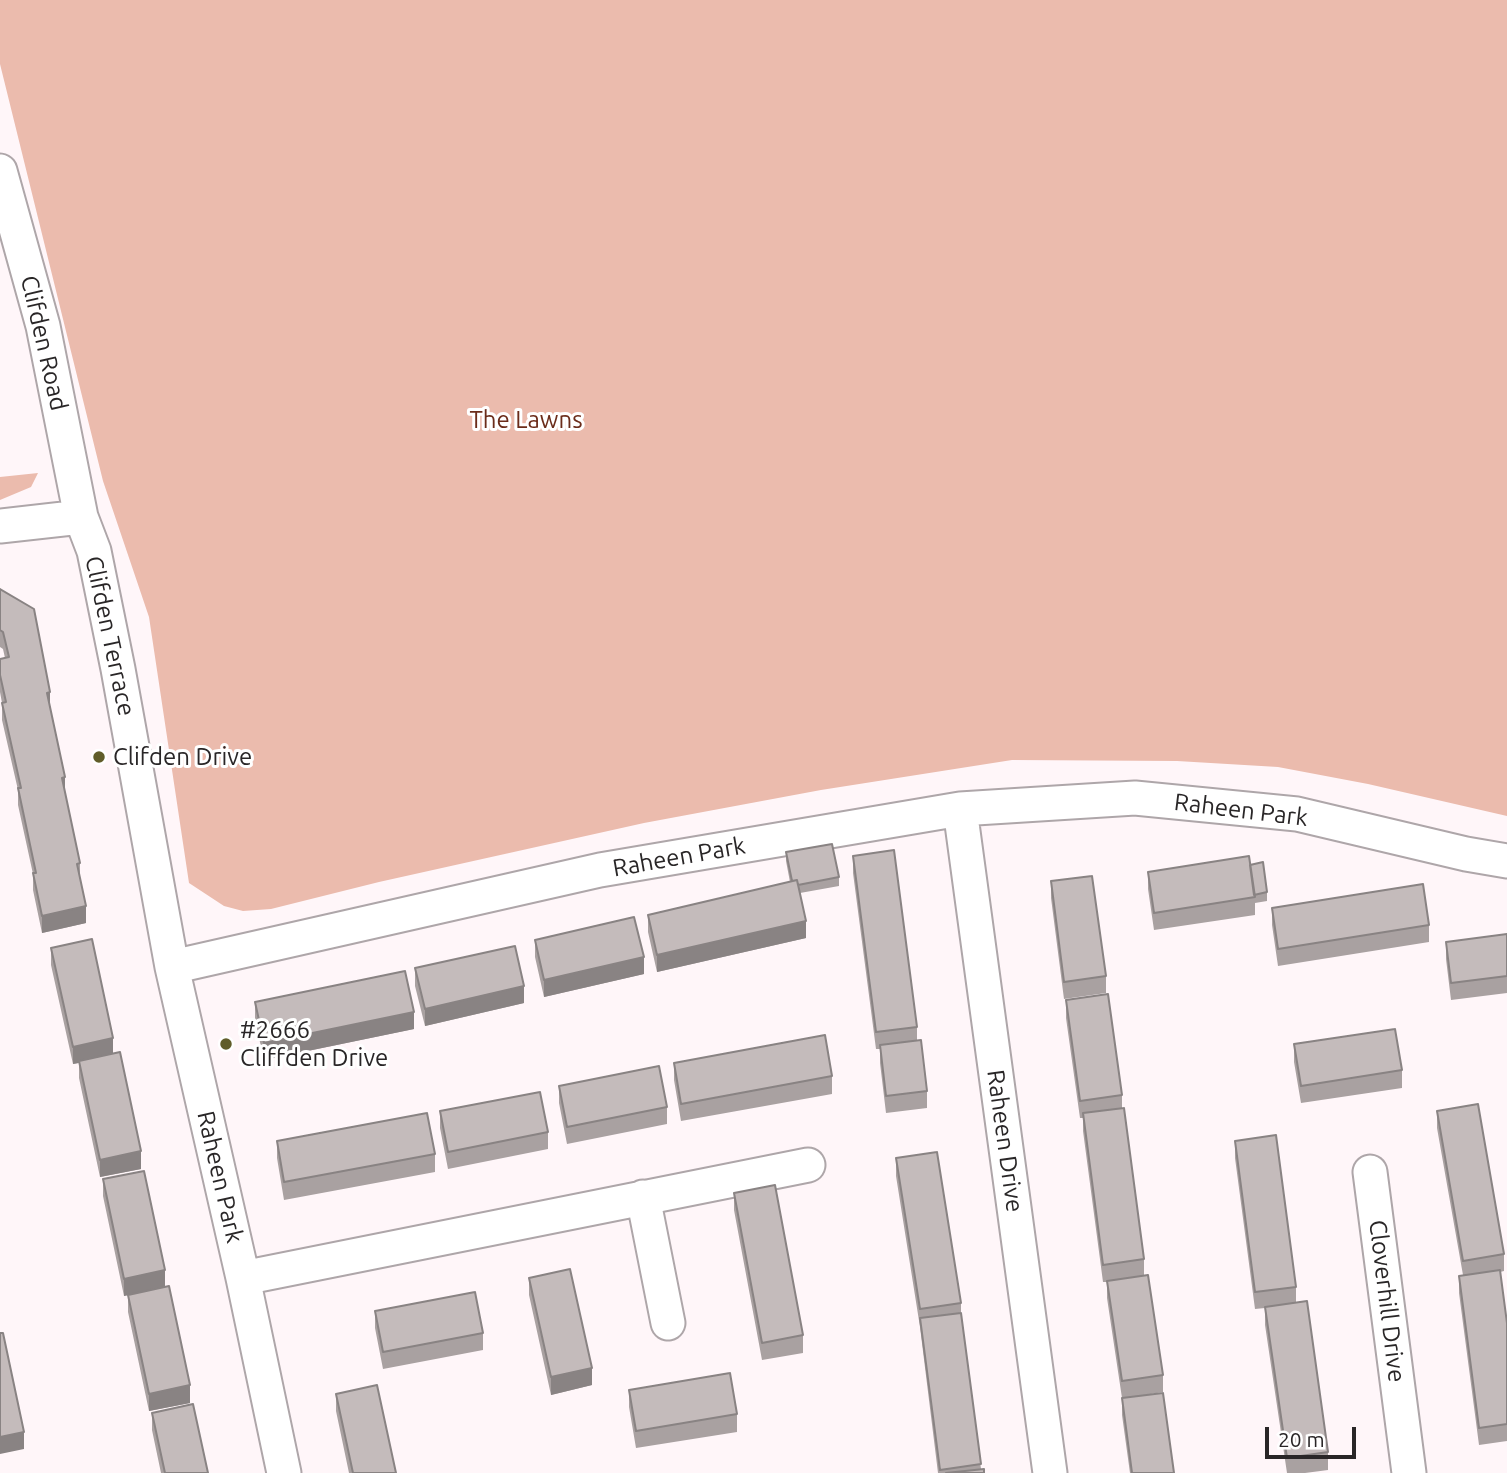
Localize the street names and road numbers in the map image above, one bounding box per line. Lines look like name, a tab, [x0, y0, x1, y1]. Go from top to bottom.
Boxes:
street label: Clifden Road	[14, 273, 74, 413]
street label: Clifden Terrace	[79, 553, 141, 719]
street label: Raheen Park	[1173, 788, 1309, 832]
street label: Raheen Park	[610, 831, 748, 883]
street label: Raheen Drive	[981, 1068, 1029, 1214]
street label: Raheen Park	[191, 1108, 249, 1246]
street label: Cloverhill Drive	[1363, 1218, 1411, 1384]

